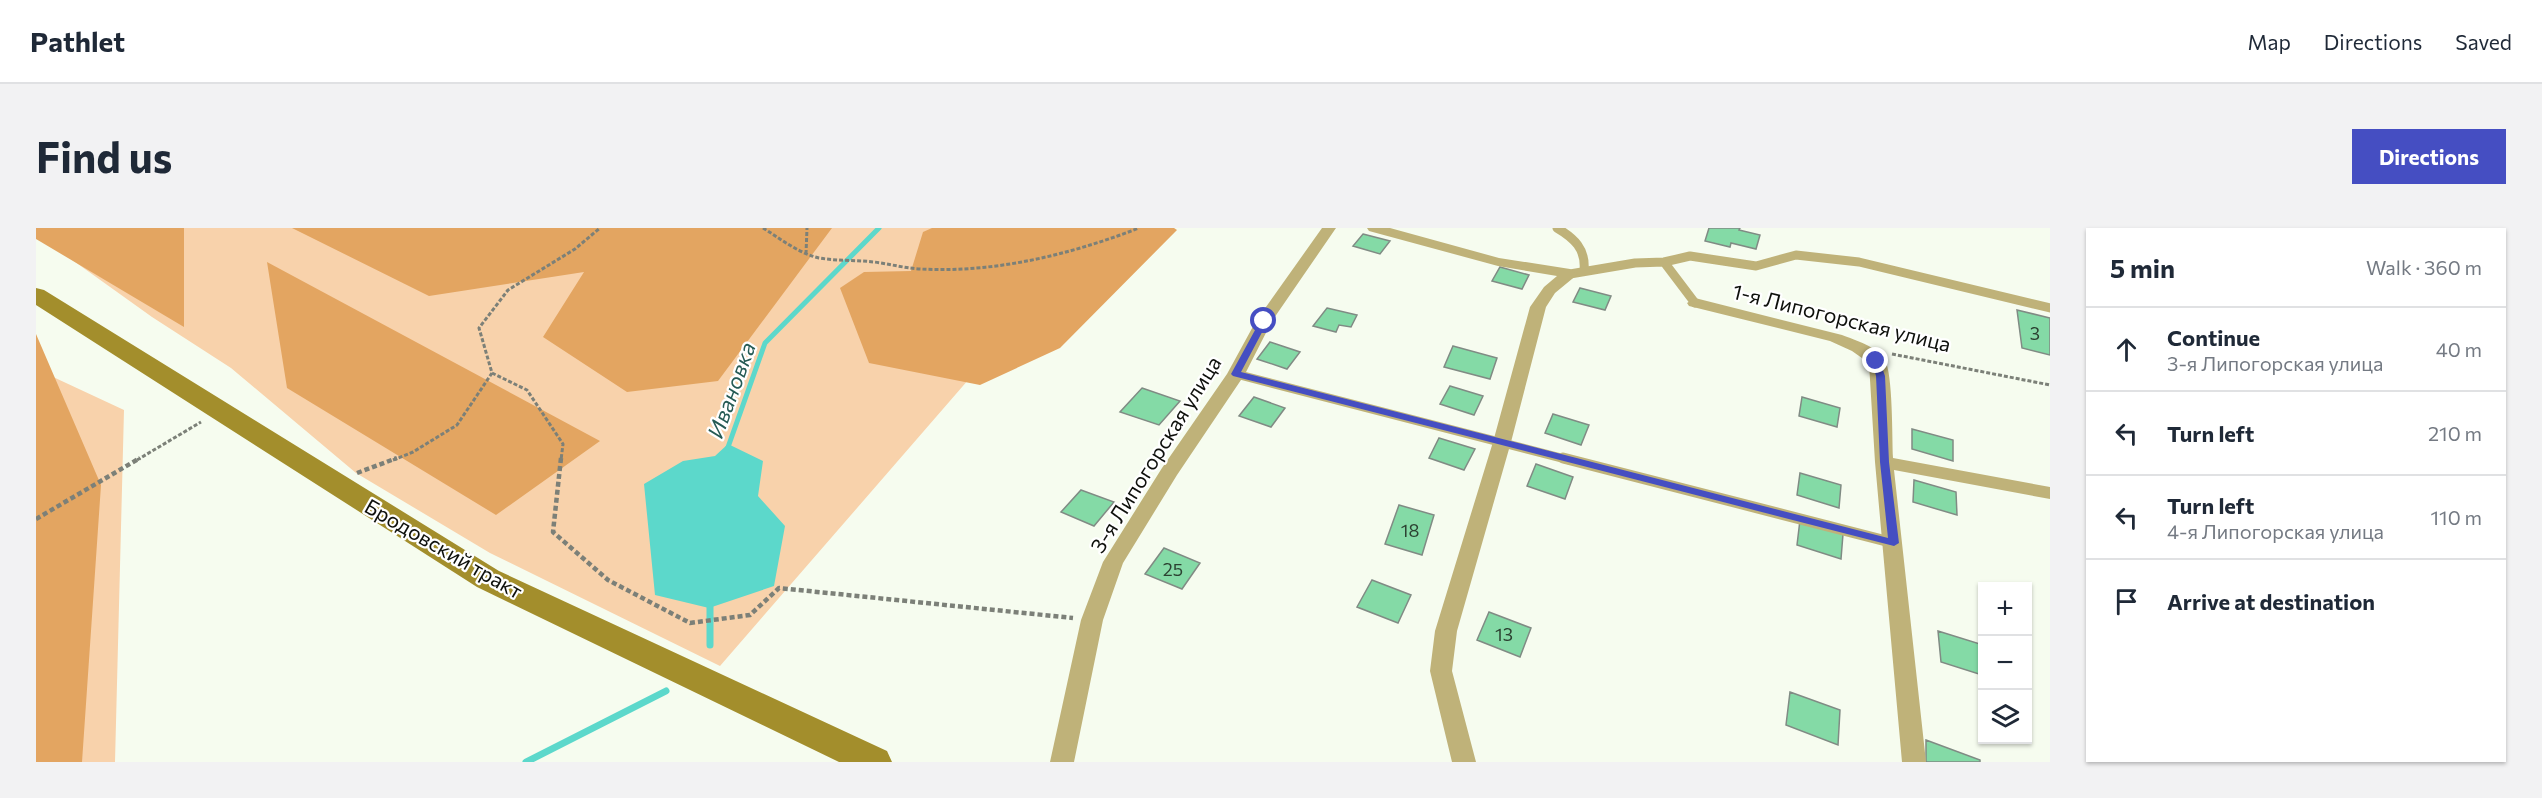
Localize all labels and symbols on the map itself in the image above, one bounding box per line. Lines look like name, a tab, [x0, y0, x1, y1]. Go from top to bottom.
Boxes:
street label: 1-я Липогорская улица	[1730, 278, 1954, 356]
route start	[1250, 307, 1276, 333]
house number: 3	[2030, 322, 2040, 344]
water label: Ивановка	[701, 338, 761, 442]
route end	[1862, 347, 1888, 373]
street label: 3-я Липогорская улица	[1084, 351, 1226, 557]
street label: Бродовский тракт	[361, 493, 527, 603]
house number: 18	[1401, 519, 1419, 541]
house number: 25	[1163, 558, 1183, 580]
house number: 13	[1495, 623, 1513, 645]

